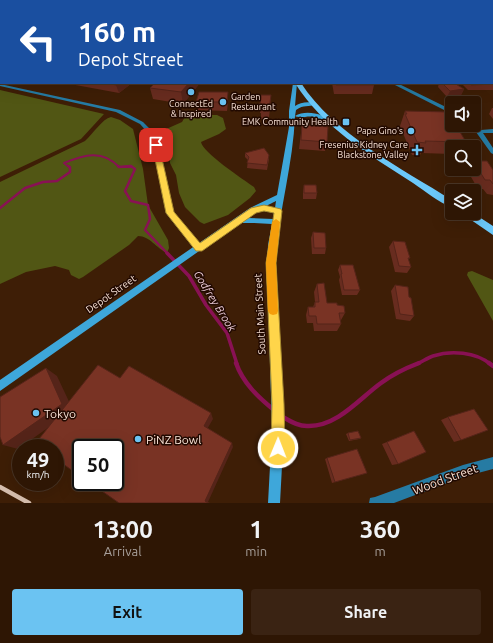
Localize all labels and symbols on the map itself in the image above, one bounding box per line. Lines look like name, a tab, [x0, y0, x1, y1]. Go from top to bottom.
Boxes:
marker: ConnectEd & Inspired	[186, 87, 196, 97]
place label: Garden Restaurant	[231, 92, 276, 112]
marker: Garden Restaurant	[218, 97, 228, 107]
place label: ConnectEd & Inspired	[169, 99, 213, 119]
place label: EMK Community Health	[242, 117, 338, 127]
marker: EMK Community Health	[341, 117, 351, 127]
place label: Papa Gino's	[357, 126, 403, 136]
marker: Papa Gino's	[406, 126, 416, 136]
pin	[139, 128, 173, 162]
place label: Fresenius Kidney Care Blackstone Valley	[320, 140, 409, 160]
marker: Fresenius Kidney Care Blackstone Valley	[411, 144, 423, 156]
water label: Godfrey Brook	[192, 268, 239, 334]
street label: Depot Street	[84, 273, 138, 315]
street label: South Main Street	[252, 273, 268, 355]
place label: Tokyo	[44, 407, 76, 420]
marker: Tokyo	[31, 408, 41, 418]
position arrow	[257, 427, 299, 469]
place label: PiNZ Bowl	[146, 433, 201, 446]
marker: PiNZ Bowl	[133, 434, 143, 444]
speed limit sign: 50	[72, 439, 124, 491]
street label: Wood Street	[411, 461, 480, 497]

